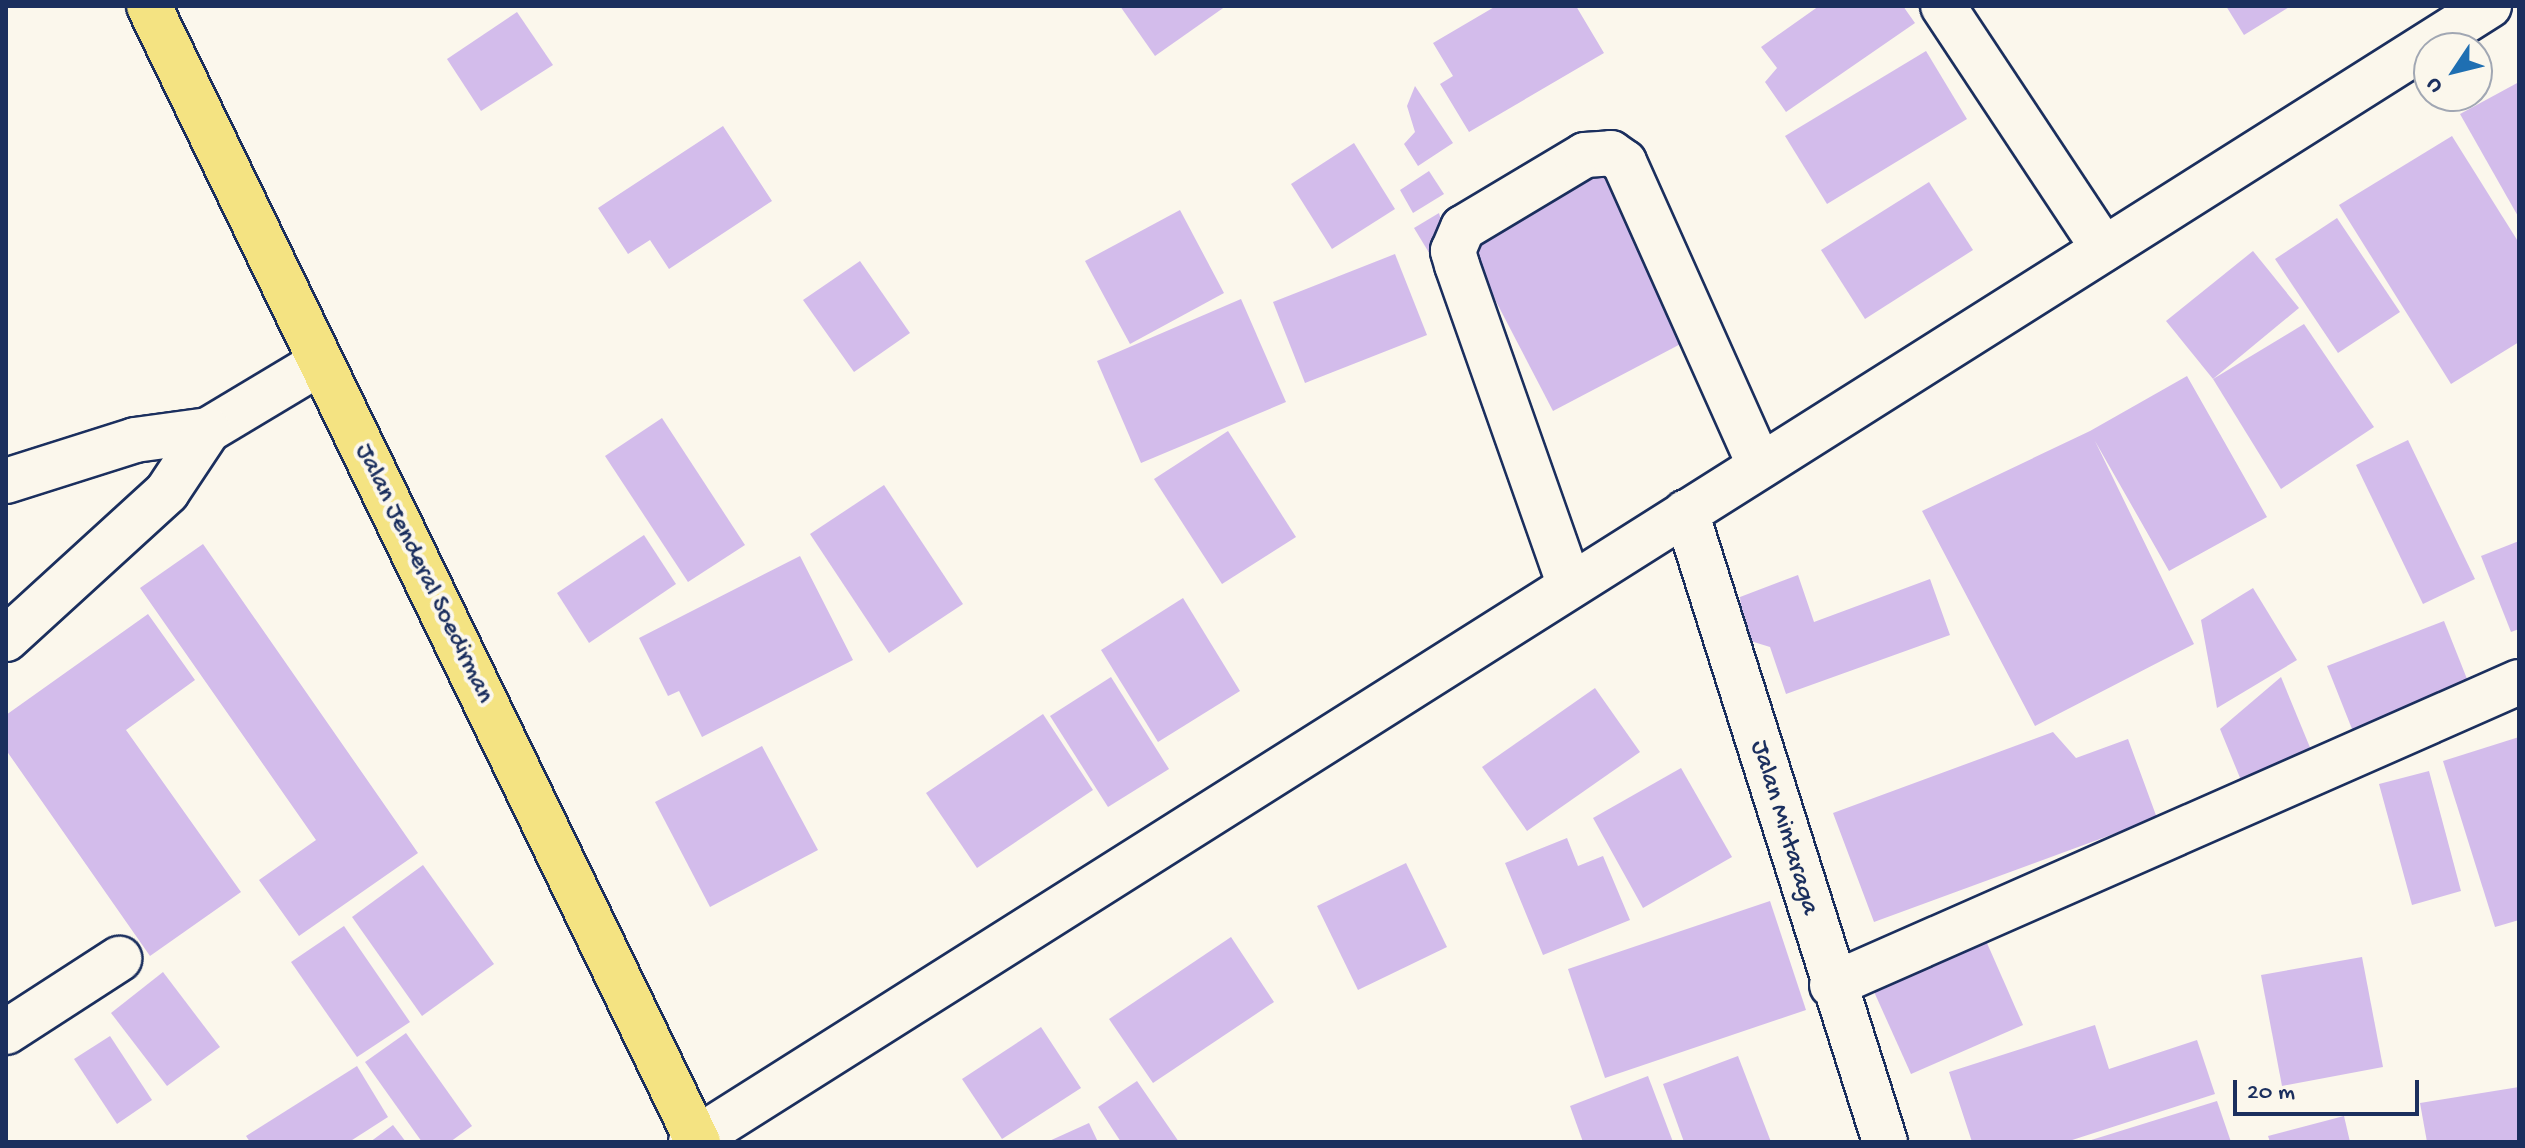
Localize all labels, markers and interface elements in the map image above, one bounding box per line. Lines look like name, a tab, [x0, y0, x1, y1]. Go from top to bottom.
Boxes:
north arrow	[2413, 32, 2493, 112]
text: U	[2421, 72, 2449, 97]
street label: Jalan Jenderal Soedirman	[347, 439, 499, 709]
street label: Jalan Mintaraga	[1742, 737, 1824, 919]
scale bar	[2237, 1064, 2423, 1114]
text: 20 m	[2247, 1079, 2295, 1108]

